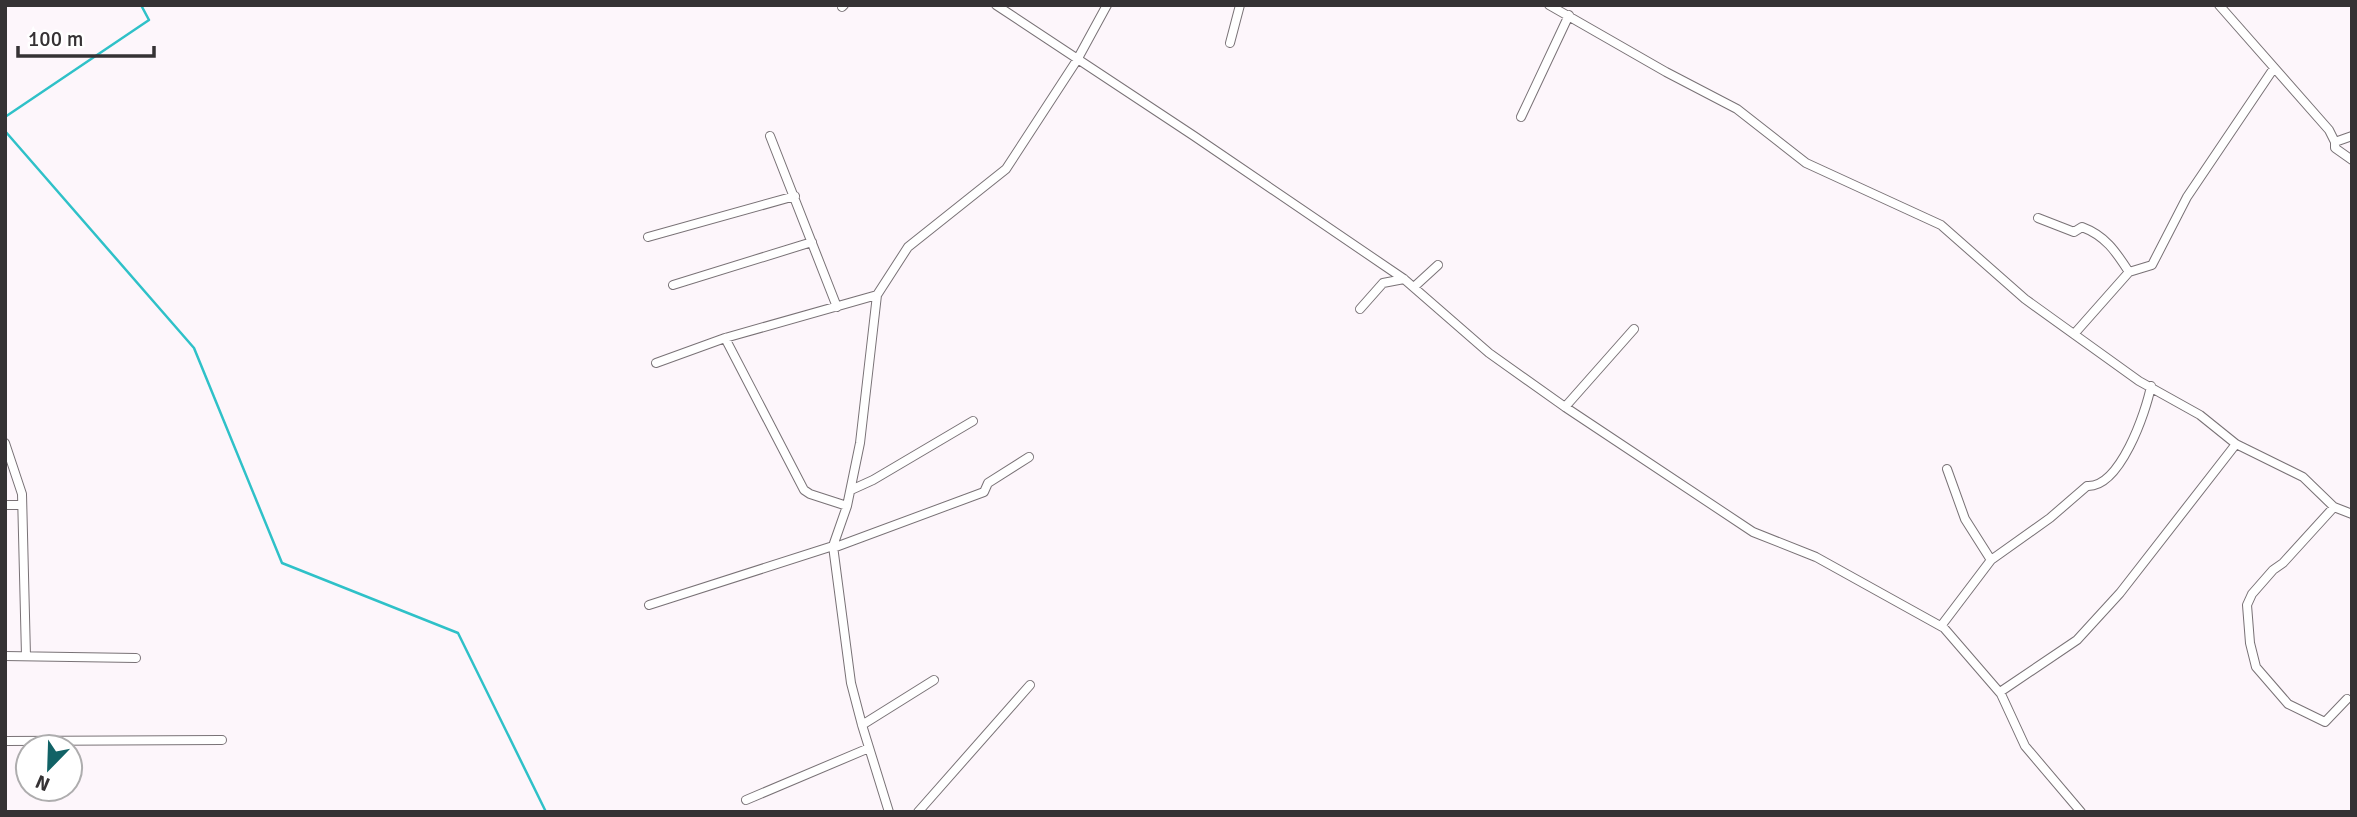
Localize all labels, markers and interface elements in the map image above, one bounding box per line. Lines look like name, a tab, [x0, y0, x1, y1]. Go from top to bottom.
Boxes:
scale bar	[18, 14, 154, 58]
text: 100 m	[28, 26, 83, 52]
north arrow	[14, 733, 84, 803]
text: N	[32, 769, 54, 796]

